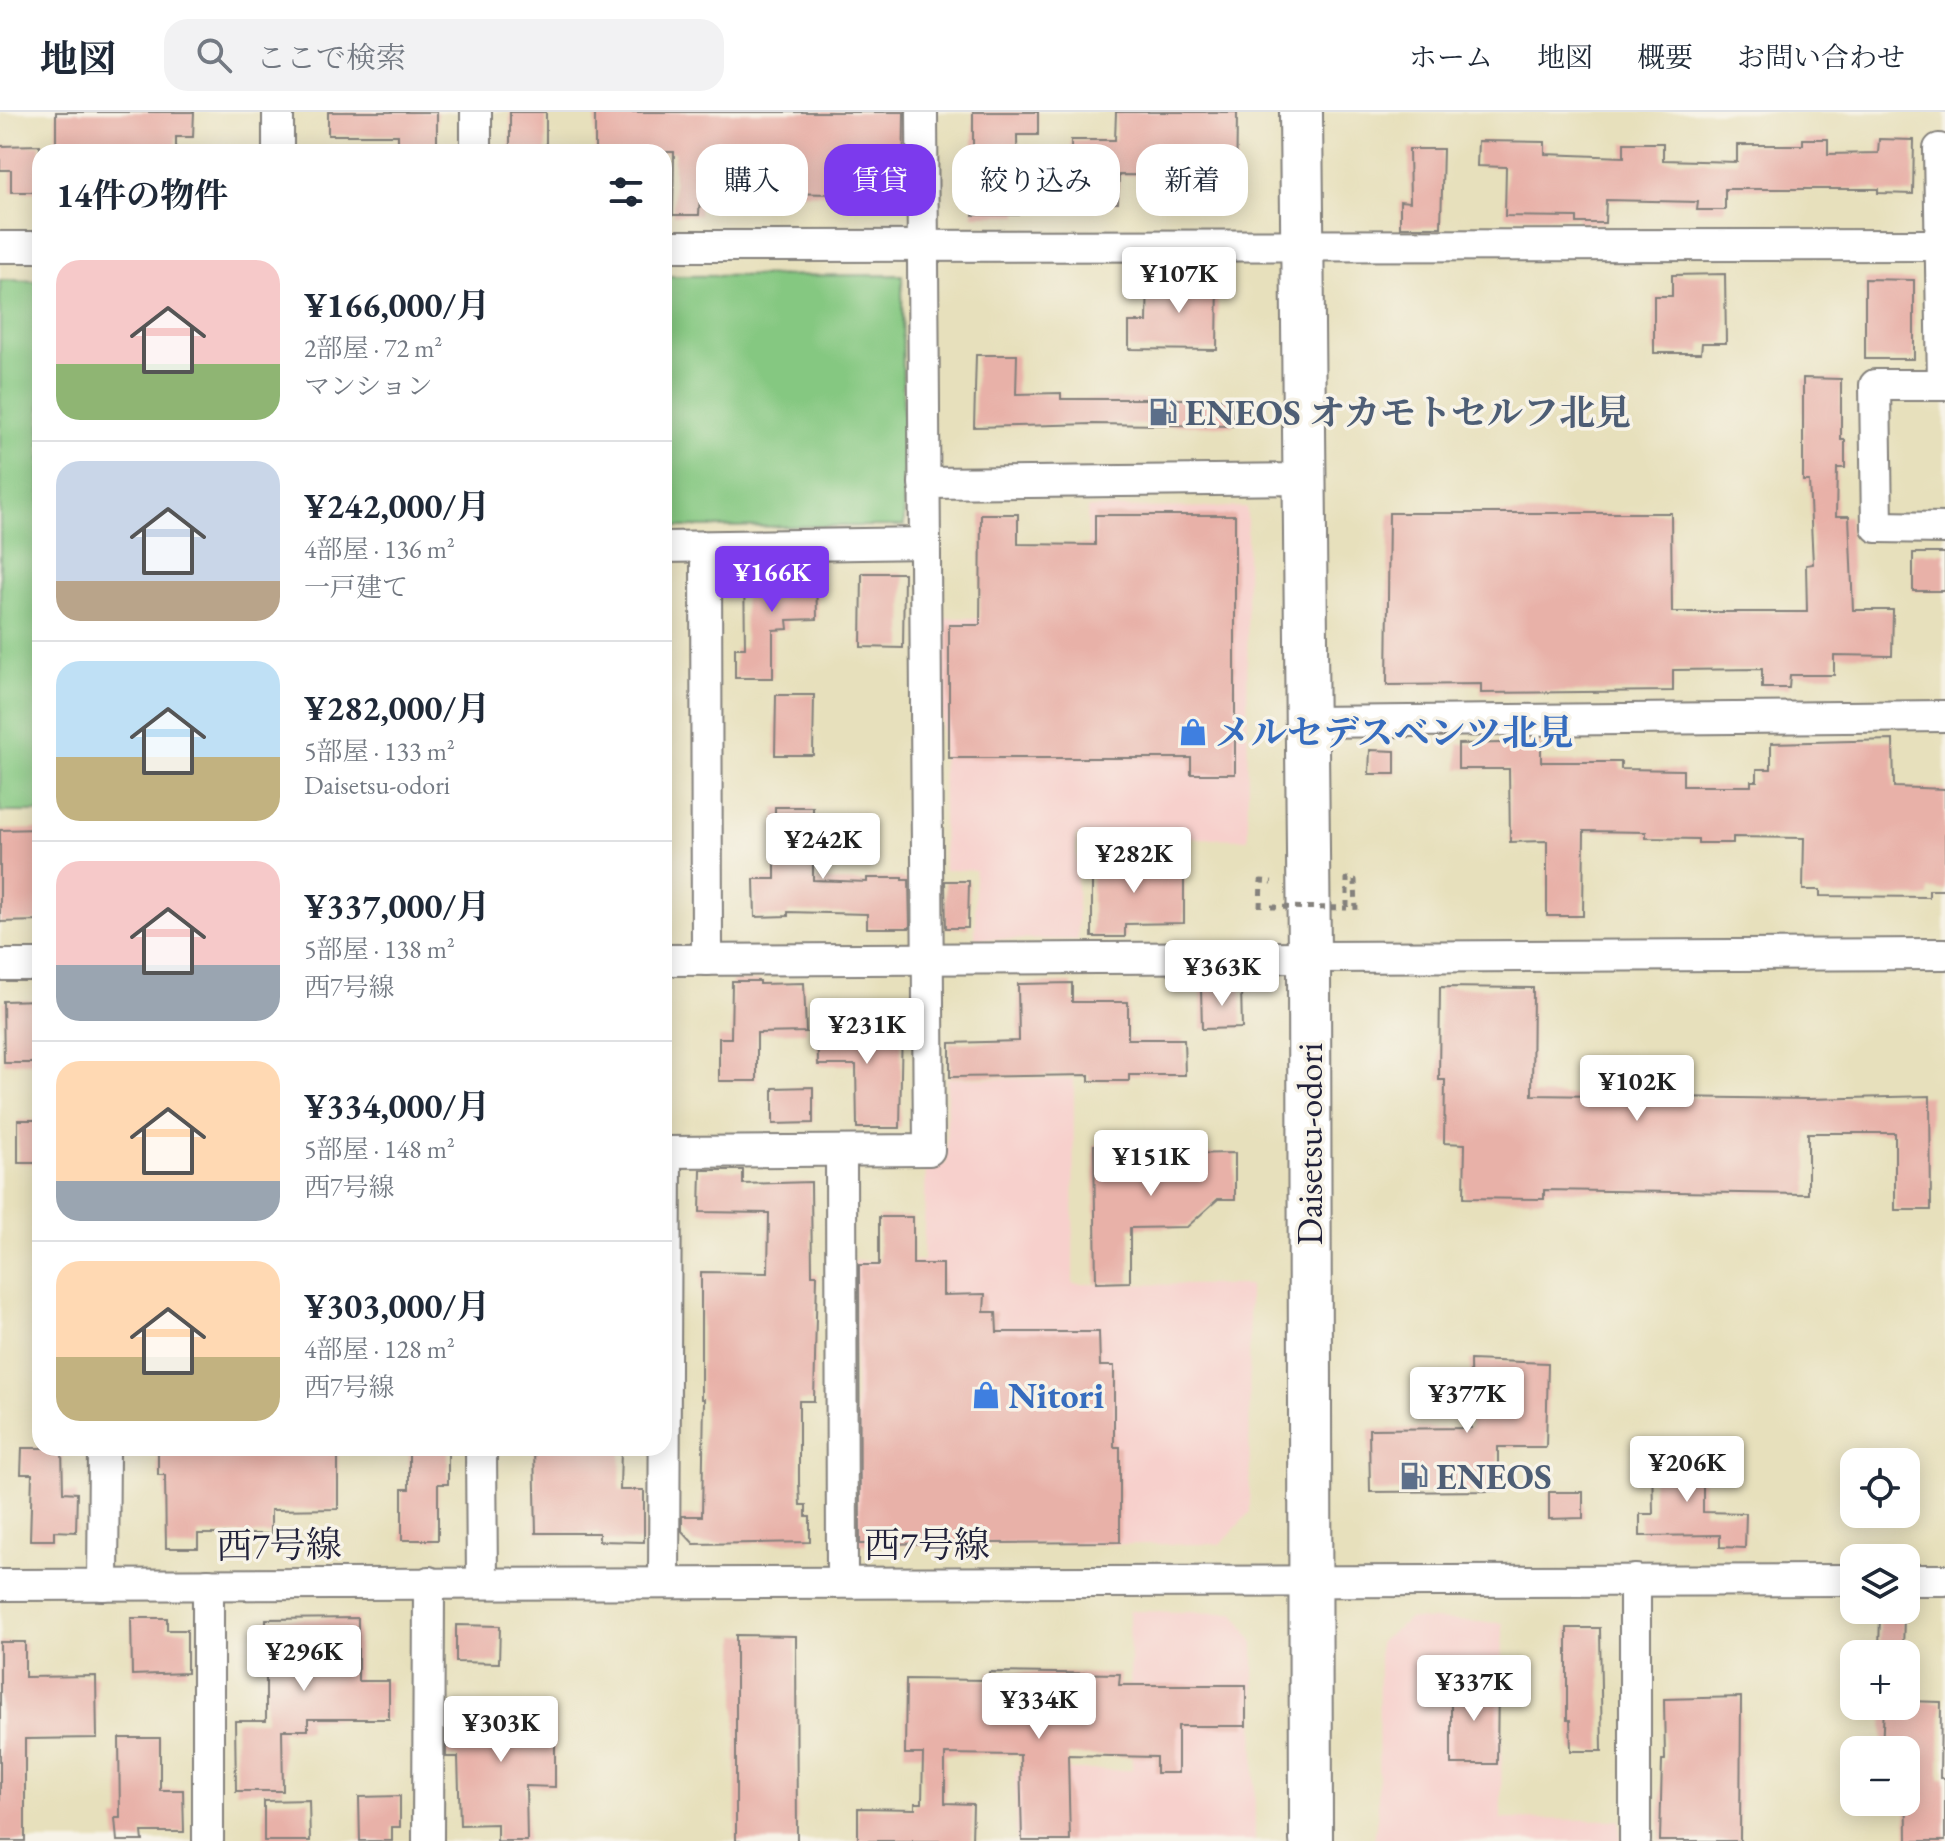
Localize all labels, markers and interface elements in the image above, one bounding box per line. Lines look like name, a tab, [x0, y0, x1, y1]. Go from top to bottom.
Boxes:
search box	[164, 19, 724, 91]
icon: search	[192, 33, 236, 77]
text: 地図	[40, 34, 116, 83]
text: ここで検索	[256, 38, 406, 77]
text: ホーム	[1409, 39, 1493, 75]
text: 地図	[1537, 39, 1593, 75]
text: 概要	[1637, 39, 1693, 75]
text: お問い合わせ	[1737, 39, 1905, 75]
chip: 購入	[696, 144, 808, 216]
chip: 賃貸	[824, 144, 936, 216]
chip: 絞り込み	[952, 144, 1120, 216]
chip: 新着	[1136, 144, 1248, 216]
icon: filters	[604, 170, 648, 214]
text: 14件の物件	[56, 173, 228, 217]
pin: ¥107K	[1123, 247, 1235, 315]
text: ¥107K	[1140, 256, 1218, 290]
text: ¥166,000/月	[304, 283, 490, 327]
icon: home	[120, 292, 216, 388]
text: 2部屋 · 72 m²	[304, 331, 442, 365]
text: マンション	[304, 369, 433, 403]
place label: ENEOS オカモトセルフ北見	[1185, 389, 1631, 436]
fuel station icon: ENEOS オカモトセルフ北見	[1148, 397, 1178, 427]
text: ¥242,000/月	[304, 484, 490, 528]
icon: home	[120, 493, 216, 589]
text: 4部屋 · 136 m²	[304, 532, 455, 566]
pin: ¥166K	[716, 546, 828, 614]
text: ¥166K	[733, 555, 811, 589]
text: 一戸建て	[304, 570, 408, 604]
text: ¥282,000/月	[304, 686, 490, 730]
icon: home	[120, 693, 216, 789]
place label: メルセデスベンツ北見	[1215, 709, 1574, 756]
shop icon: メルセデスベンツ北見	[1178, 717, 1208, 747]
text: 5部屋 · 133 m²	[304, 734, 455, 768]
text: Daisetsu-odori	[304, 768, 450, 802]
pin: ¥242K	[767, 813, 879, 881]
text: ¥242K	[784, 822, 862, 856]
pin: ¥282K	[1078, 827, 1190, 895]
text: ¥282K	[1095, 836, 1173, 870]
text: ¥337,000/月	[304, 884, 490, 928]
icon: home	[120, 893, 216, 989]
text: 5部屋 · 138 m²	[304, 932, 455, 966]
pin: ¥363K	[1166, 940, 1278, 1008]
text: ¥363K	[1183, 949, 1261, 983]
text: 西7号線	[304, 970, 394, 1004]
pin: ¥231K	[811, 998, 923, 1066]
text: ¥231K	[828, 1007, 906, 1041]
street label: Daisetsu-odori	[1286, 1043, 1333, 1245]
pin: ¥102K	[1581, 1055, 1693, 1123]
text: ¥102K	[1598, 1064, 1676, 1098]
text: ¥334,000/月	[304, 1084, 490, 1128]
icon: home	[120, 1093, 216, 1189]
pin: ¥151K	[1095, 1130, 1207, 1198]
text: 5部屋 · 148 m²	[304, 1132, 455, 1166]
text: ¥151K	[1112, 1139, 1190, 1173]
text: 西7号線	[304, 1170, 394, 1204]
text: ¥303,000/月	[304, 1284, 490, 1328]
icon: home	[120, 1293, 216, 1389]
text: 4部屋 · 128 m²	[304, 1332, 455, 1366]
pin: ¥377K	[1411, 1367, 1523, 1435]
text: 西7号線	[304, 1370, 394, 1404]
place label: Nitori	[1008, 1372, 1105, 1419]
text: ¥377K	[1428, 1376, 1506, 1410]
shop icon: Nitori	[971, 1380, 1001, 1410]
pin: ¥206K	[1631, 1436, 1743, 1504]
text: ¥206K	[1648, 1445, 1726, 1479]
map controls	[1840, 1448, 1920, 1816]
button: locate	[1840, 1448, 1920, 1528]
place label: ENEOS	[1436, 1453, 1552, 1500]
fuel station icon: ENEOS	[1399, 1461, 1429, 1491]
street label: 西7号線	[216, 1520, 342, 1570]
street label: 西7号線	[864, 1521, 990, 1568]
button: layers	[1840, 1544, 1920, 1624]
pin: ¥296K	[248, 1625, 360, 1693]
text: ¥296K	[265, 1634, 343, 1668]
button: +	[1840, 1640, 1920, 1720]
pin: ¥337K	[1418, 1655, 1530, 1723]
text: ¥337K	[1435, 1664, 1513, 1698]
pin: ¥334K	[983, 1673, 1095, 1741]
text: ¥334K	[1000, 1682, 1078, 1716]
pin: ¥303K	[445, 1696, 557, 1764]
text: ¥303K	[462, 1705, 540, 1739]
button: −	[1840, 1736, 1920, 1816]

